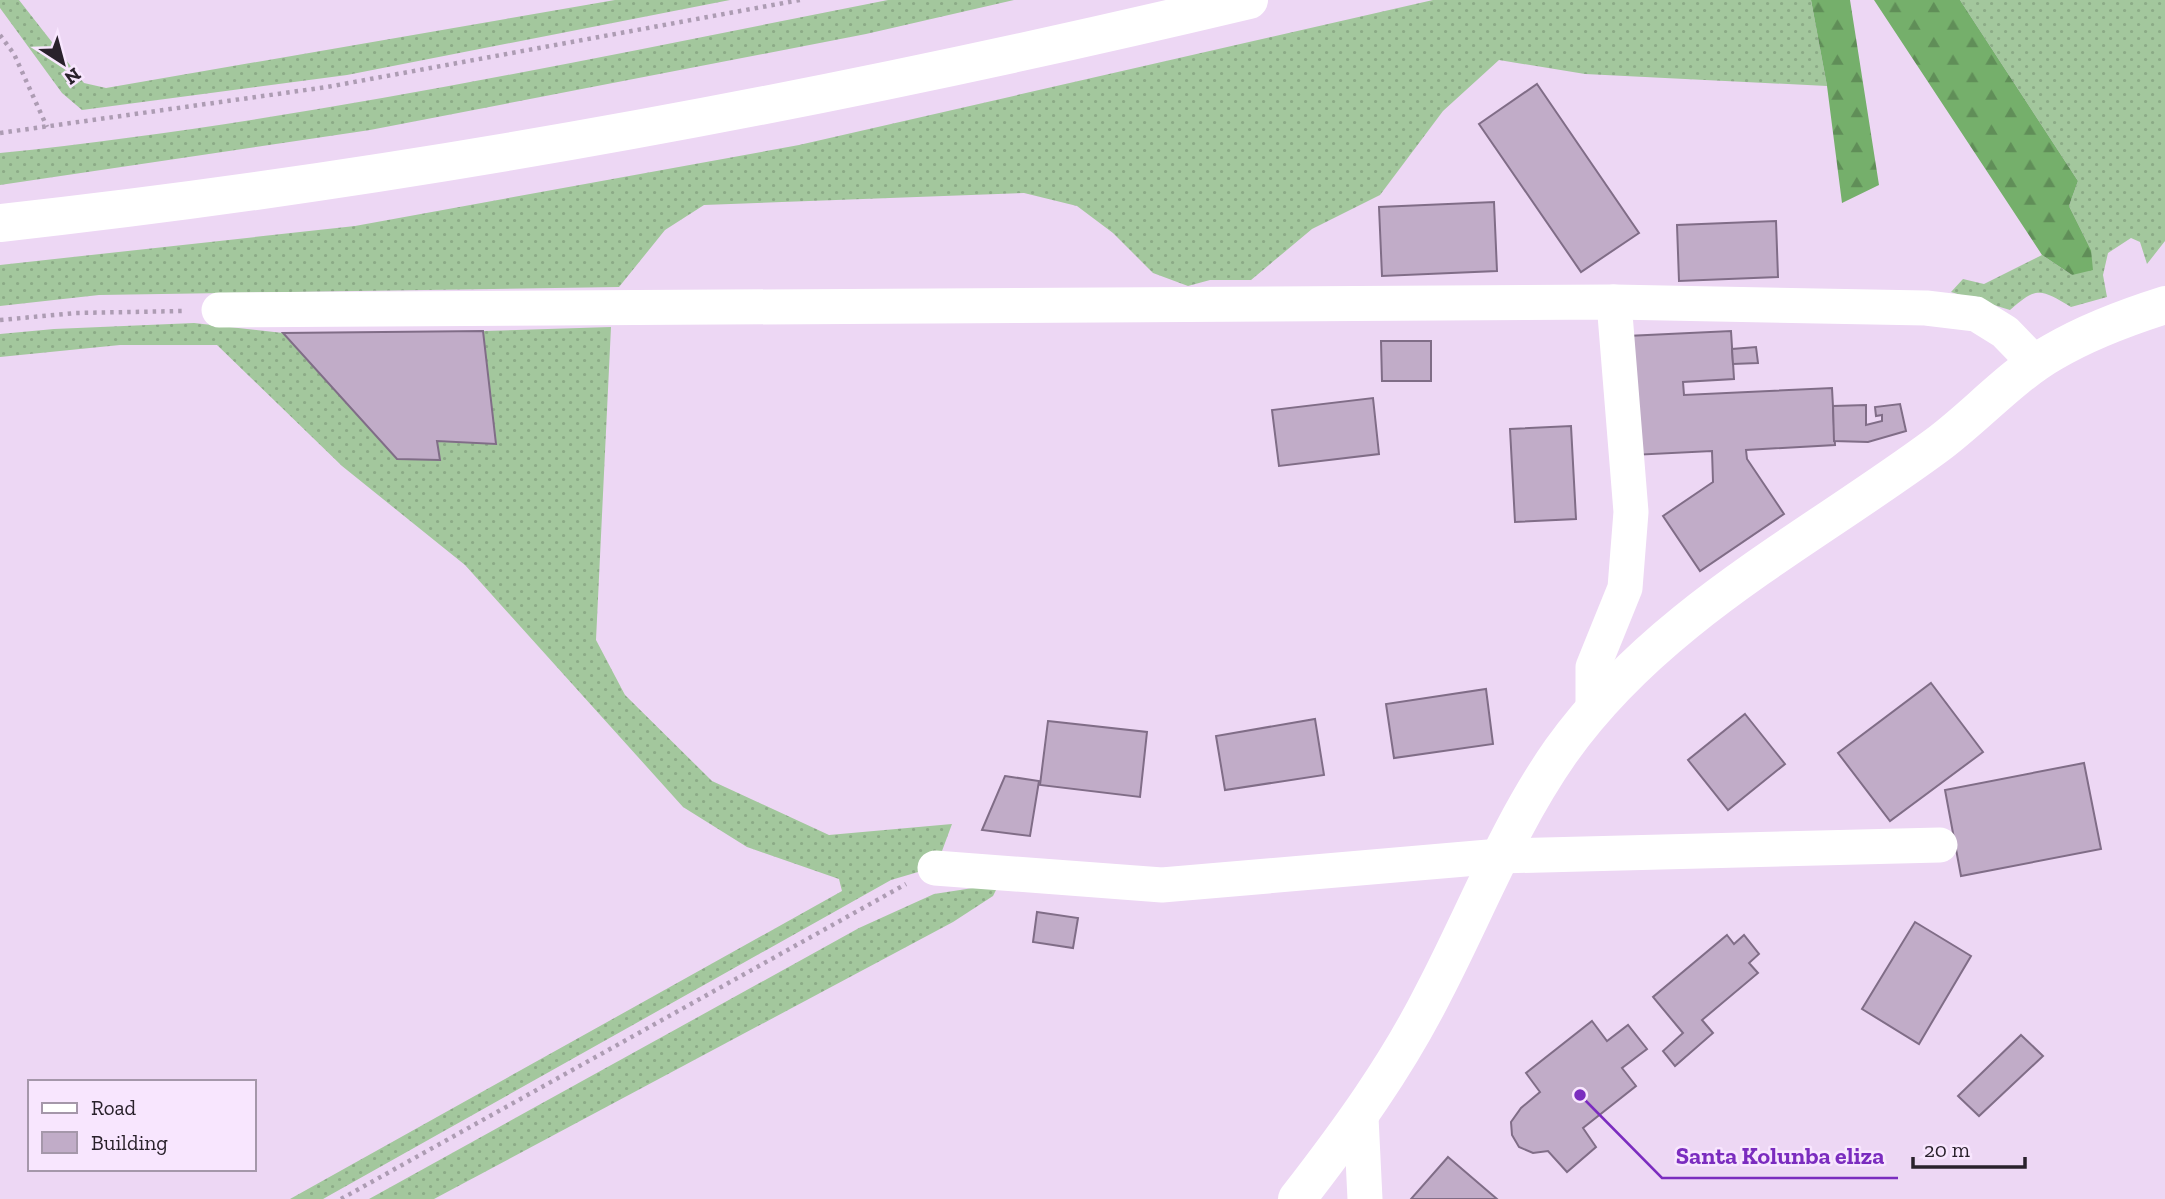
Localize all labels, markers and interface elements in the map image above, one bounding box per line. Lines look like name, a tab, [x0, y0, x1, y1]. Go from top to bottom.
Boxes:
north arrow	[28, 28, 98, 98]
text: N	[60, 63, 85, 90]
legend	[28, 1080, 256, 1171]
text: Road	[91, 1095, 137, 1120]
scale bar	[1913, 1126, 2025, 1170]
text: Building	[91, 1130, 168, 1155]
callout: Santa Kolunba eliza	[1662, 1133, 1898, 1178]
text: 20 m	[1924, 1137, 1970, 1162]
text: Santa Kolunba eliza	[1676, 1141, 1884, 1170]

